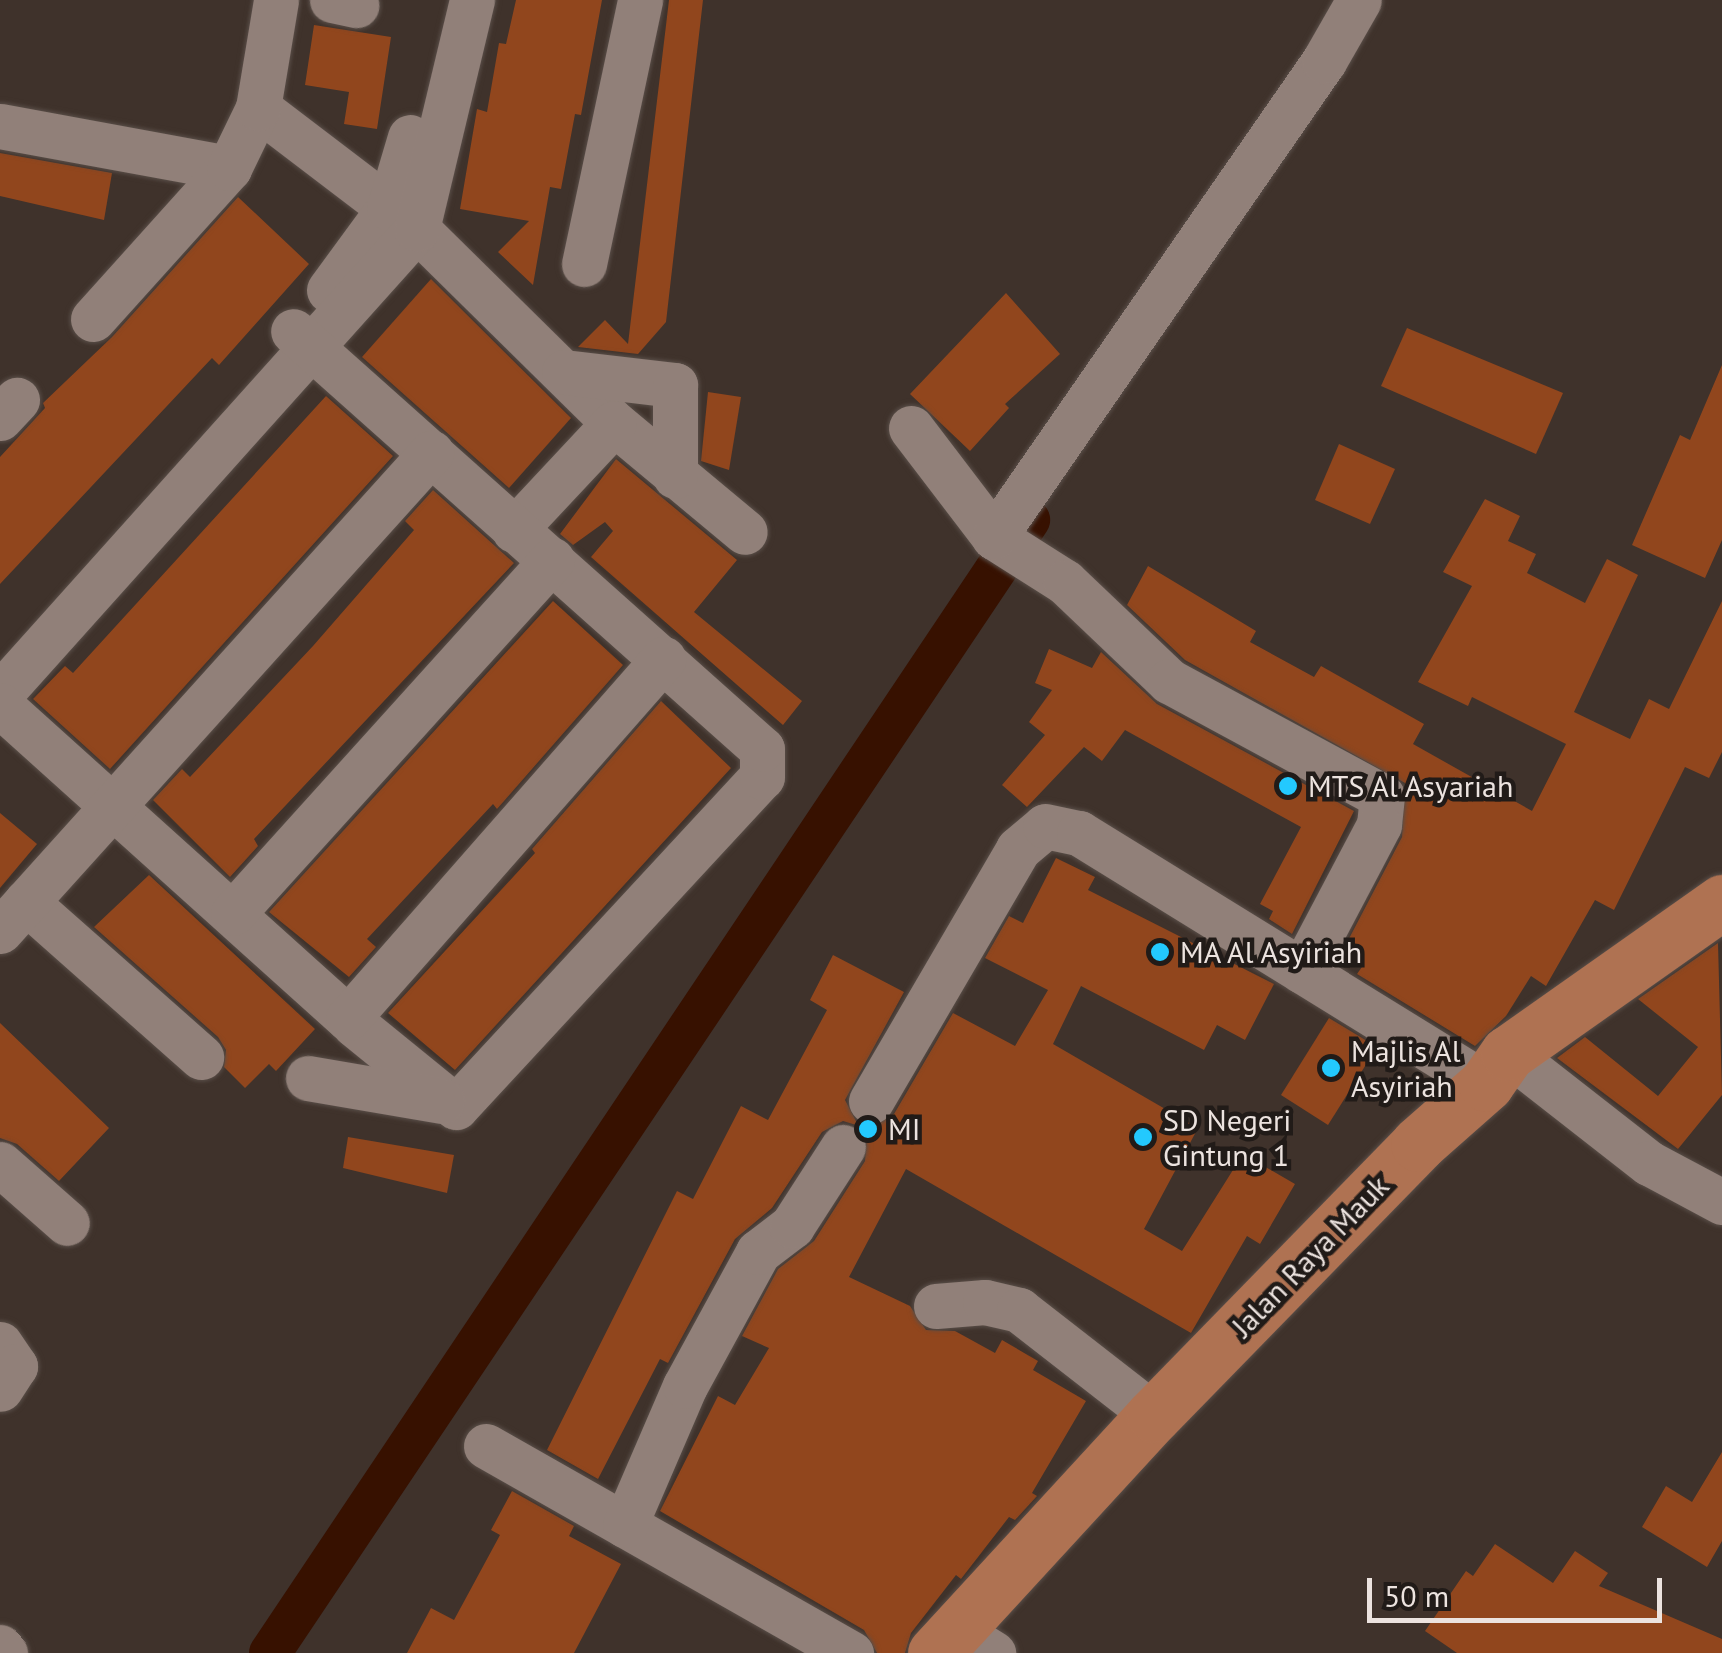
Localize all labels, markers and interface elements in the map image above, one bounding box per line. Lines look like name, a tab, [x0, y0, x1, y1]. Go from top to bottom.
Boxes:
place label: MTS Al Asyariah	[1308, 768, 1515, 804]
marker: MTS Al Asyariah	[1277, 775, 1299, 797]
place label: MA Al Asyiriah	[1180, 934, 1365, 970]
marker: MA Al Asyiriah	[1149, 941, 1171, 963]
place label: Majlis Al Asyiriah	[1351, 1033, 1461, 1104]
marker: Majlis Al Asyiriah	[1320, 1057, 1342, 1079]
place label: SD Negeri Gintung 1	[1163, 1102, 1291, 1172]
place label: MI	[888, 1111, 920, 1147]
marker: MI	[857, 1118, 879, 1140]
marker: SD Negeri Gintung 1	[1132, 1126, 1154, 1148]
street label: Jalan Raya Mauk	[1224, 1168, 1396, 1344]
scale bar	[1372, 1558, 1667, 1620]
text: 50 m	[1384, 1576, 1449, 1615]

